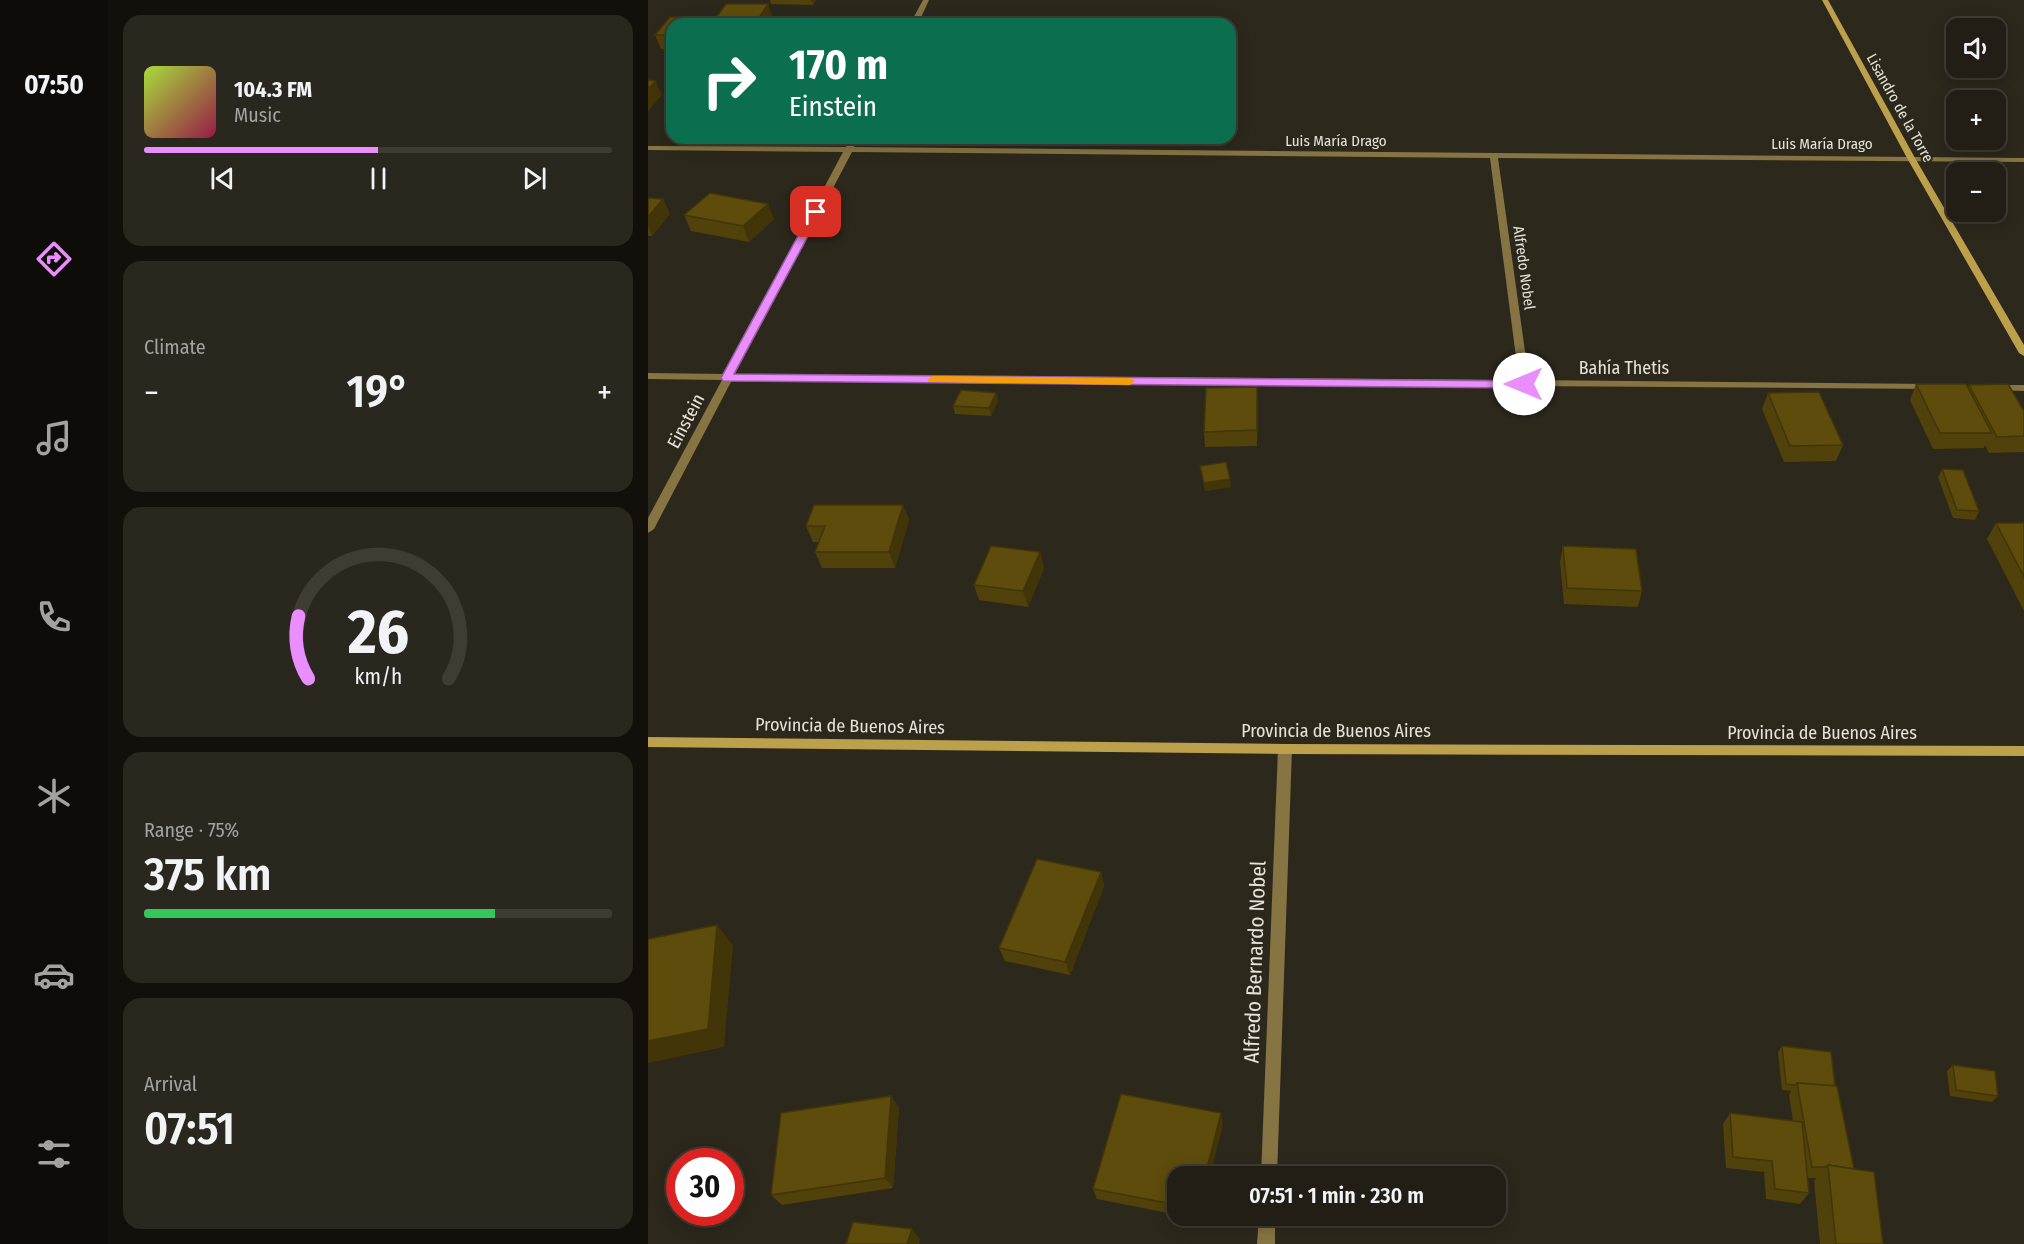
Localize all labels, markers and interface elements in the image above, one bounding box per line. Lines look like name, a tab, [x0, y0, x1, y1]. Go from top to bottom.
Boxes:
map controls	[1946, 18, 2006, 222]
button: sound	[1946, 18, 2006, 78]
text: 170 m	[789, 40, 888, 90]
icon: right	[690, 42, 768, 120]
street label: Lisandro de la Torre	[1863, 51, 1937, 165]
text: 07:50	[24, 69, 84, 101]
text: 104.3 FM	[234, 76, 312, 103]
button: +	[1946, 90, 2006, 150]
text: Einstein	[789, 91, 877, 123]
text: Music	[234, 103, 281, 127]
street label: Luis María Drago	[1285, 132, 1387, 150]
street label: Luis María Drago	[1771, 135, 1873, 153]
icon: previous	[206, 162, 239, 195]
icon: pause	[362, 162, 395, 195]
icon: next	[518, 162, 551, 195]
button: −	[1946, 162, 2006, 222]
pin	[790, 186, 841, 237]
icon: arrive	[799, 195, 832, 228]
street label: Alfredo Nobel	[1509, 225, 1539, 311]
icon: directions	[33, 238, 75, 280]
text: Climate	[144, 335, 206, 359]
position arrow	[1492, 352, 1556, 416]
street label: Bahía Thetis	[1579, 357, 1670, 379]
text: 19°	[347, 365, 409, 419]
text: −	[144, 373, 159, 413]
text: +	[597, 373, 612, 413]
street label: Einstein	[663, 390, 709, 452]
icon: music	[33, 417, 75, 459]
text: 26	[346, 595, 409, 670]
icon: phone	[33, 596, 75, 638]
text: km/h	[354, 664, 402, 690]
street label: Provincia de Buenos Aires	[755, 713, 945, 739]
street label: Provincia de Buenos Aires	[1241, 720, 1431, 742]
street label: Provincia de Buenos Aires	[1727, 722, 1917, 744]
icon: climate	[33, 775, 75, 817]
text: Range · 75%	[144, 818, 239, 842]
text: 375 km	[144, 848, 272, 902]
street label: Alfredo Bernardo Nobel	[1238, 860, 1272, 1064]
icon: car	[33, 954, 75, 996]
text: Arrival	[144, 1072, 197, 1096]
text: 07:51	[144, 1102, 235, 1156]
icon: filters	[33, 1133, 75, 1175]
speed limit sign: 30	[666, 1148, 744, 1226]
text: 07:51 · 1 min · 230 m	[1249, 1182, 1424, 1209]

